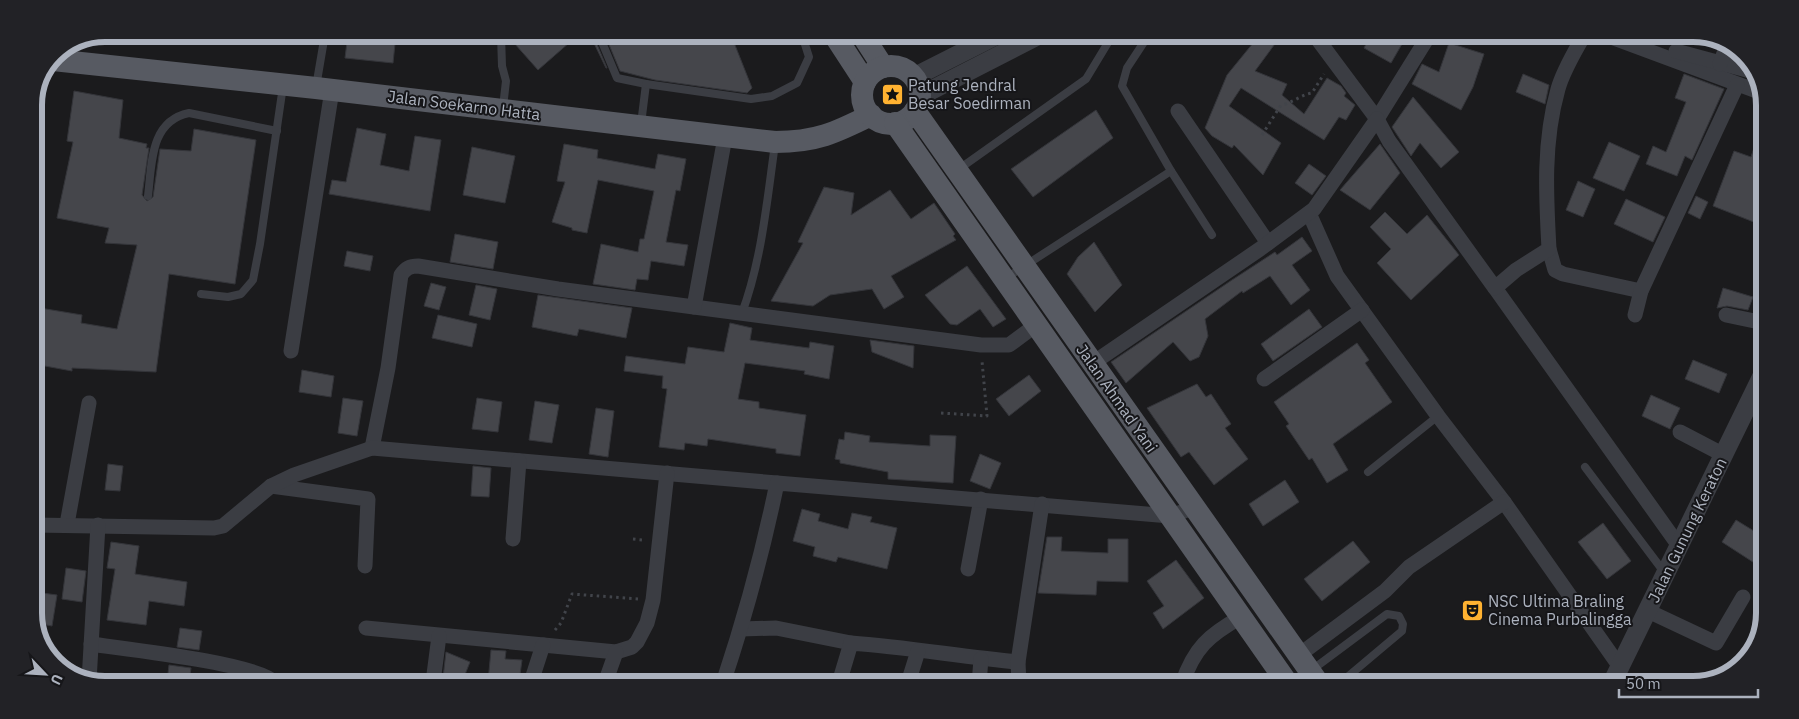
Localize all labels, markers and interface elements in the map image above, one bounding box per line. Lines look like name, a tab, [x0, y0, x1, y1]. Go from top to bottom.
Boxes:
place label: Patung Jendral Besar Soedirman	[908, 75, 1031, 113]
place icon: Patung Jendral Besar Soedirman	[880, 82, 904, 106]
street label: Jalan Soekarno Hatta	[387, 86, 542, 124]
street label: Jalan Ahmad Yani	[1072, 340, 1162, 456]
street label: Jalan Gunung Keraton	[1643, 454, 1731, 606]
place label: NSC Ultima Braling Cinema Purbalingga	[1488, 591, 1632, 629]
theatre icon: NSC Ultima Braling Cinema Purbalingga	[1460, 598, 1484, 622]
north arrow	[20, 649, 70, 699]
scale bar	[1619, 666, 1758, 698]
text: U	[47, 671, 67, 688]
text: 50 m	[1626, 674, 1661, 693]

